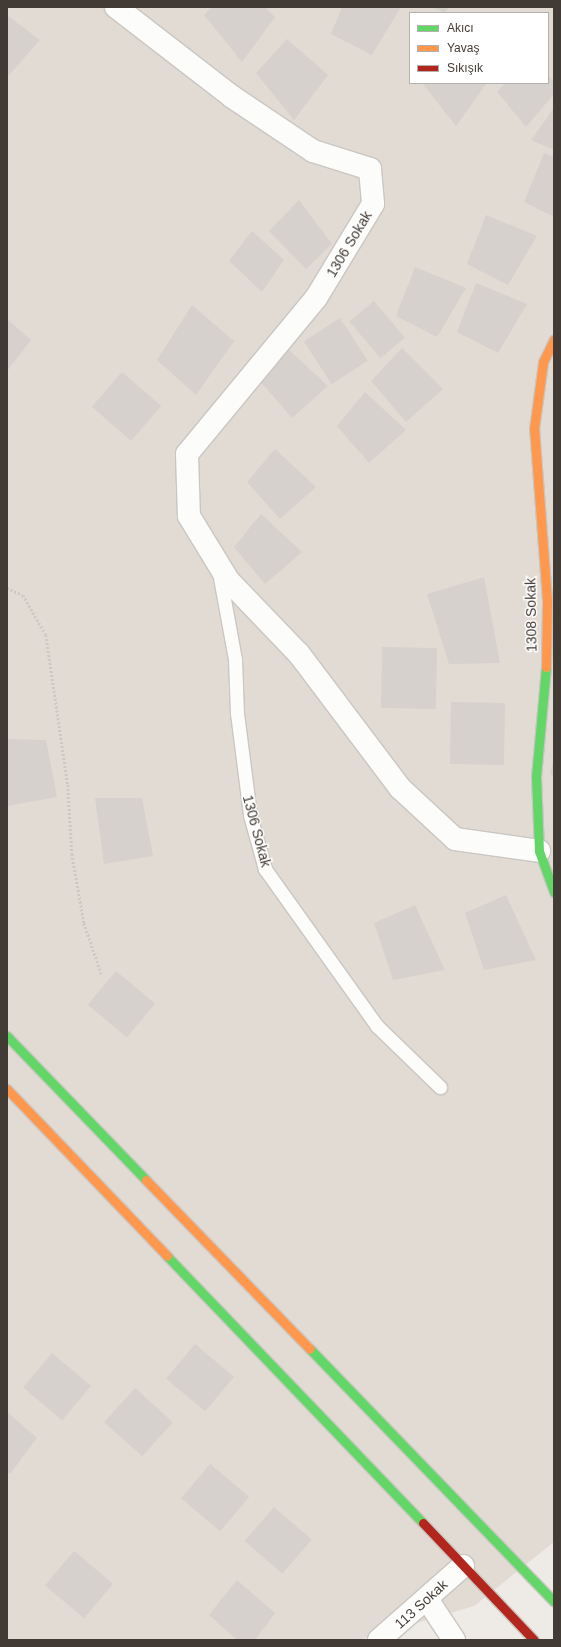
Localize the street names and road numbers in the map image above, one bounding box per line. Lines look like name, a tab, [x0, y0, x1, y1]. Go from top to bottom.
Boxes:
street label: 1306 Sokak	[323, 208, 375, 280]
street label: 1308 Sokak	[522, 578, 540, 652]
street label: 1306 Sokak	[239, 793, 275, 869]
street label: 113 Sokak	[391, 1576, 451, 1632]

